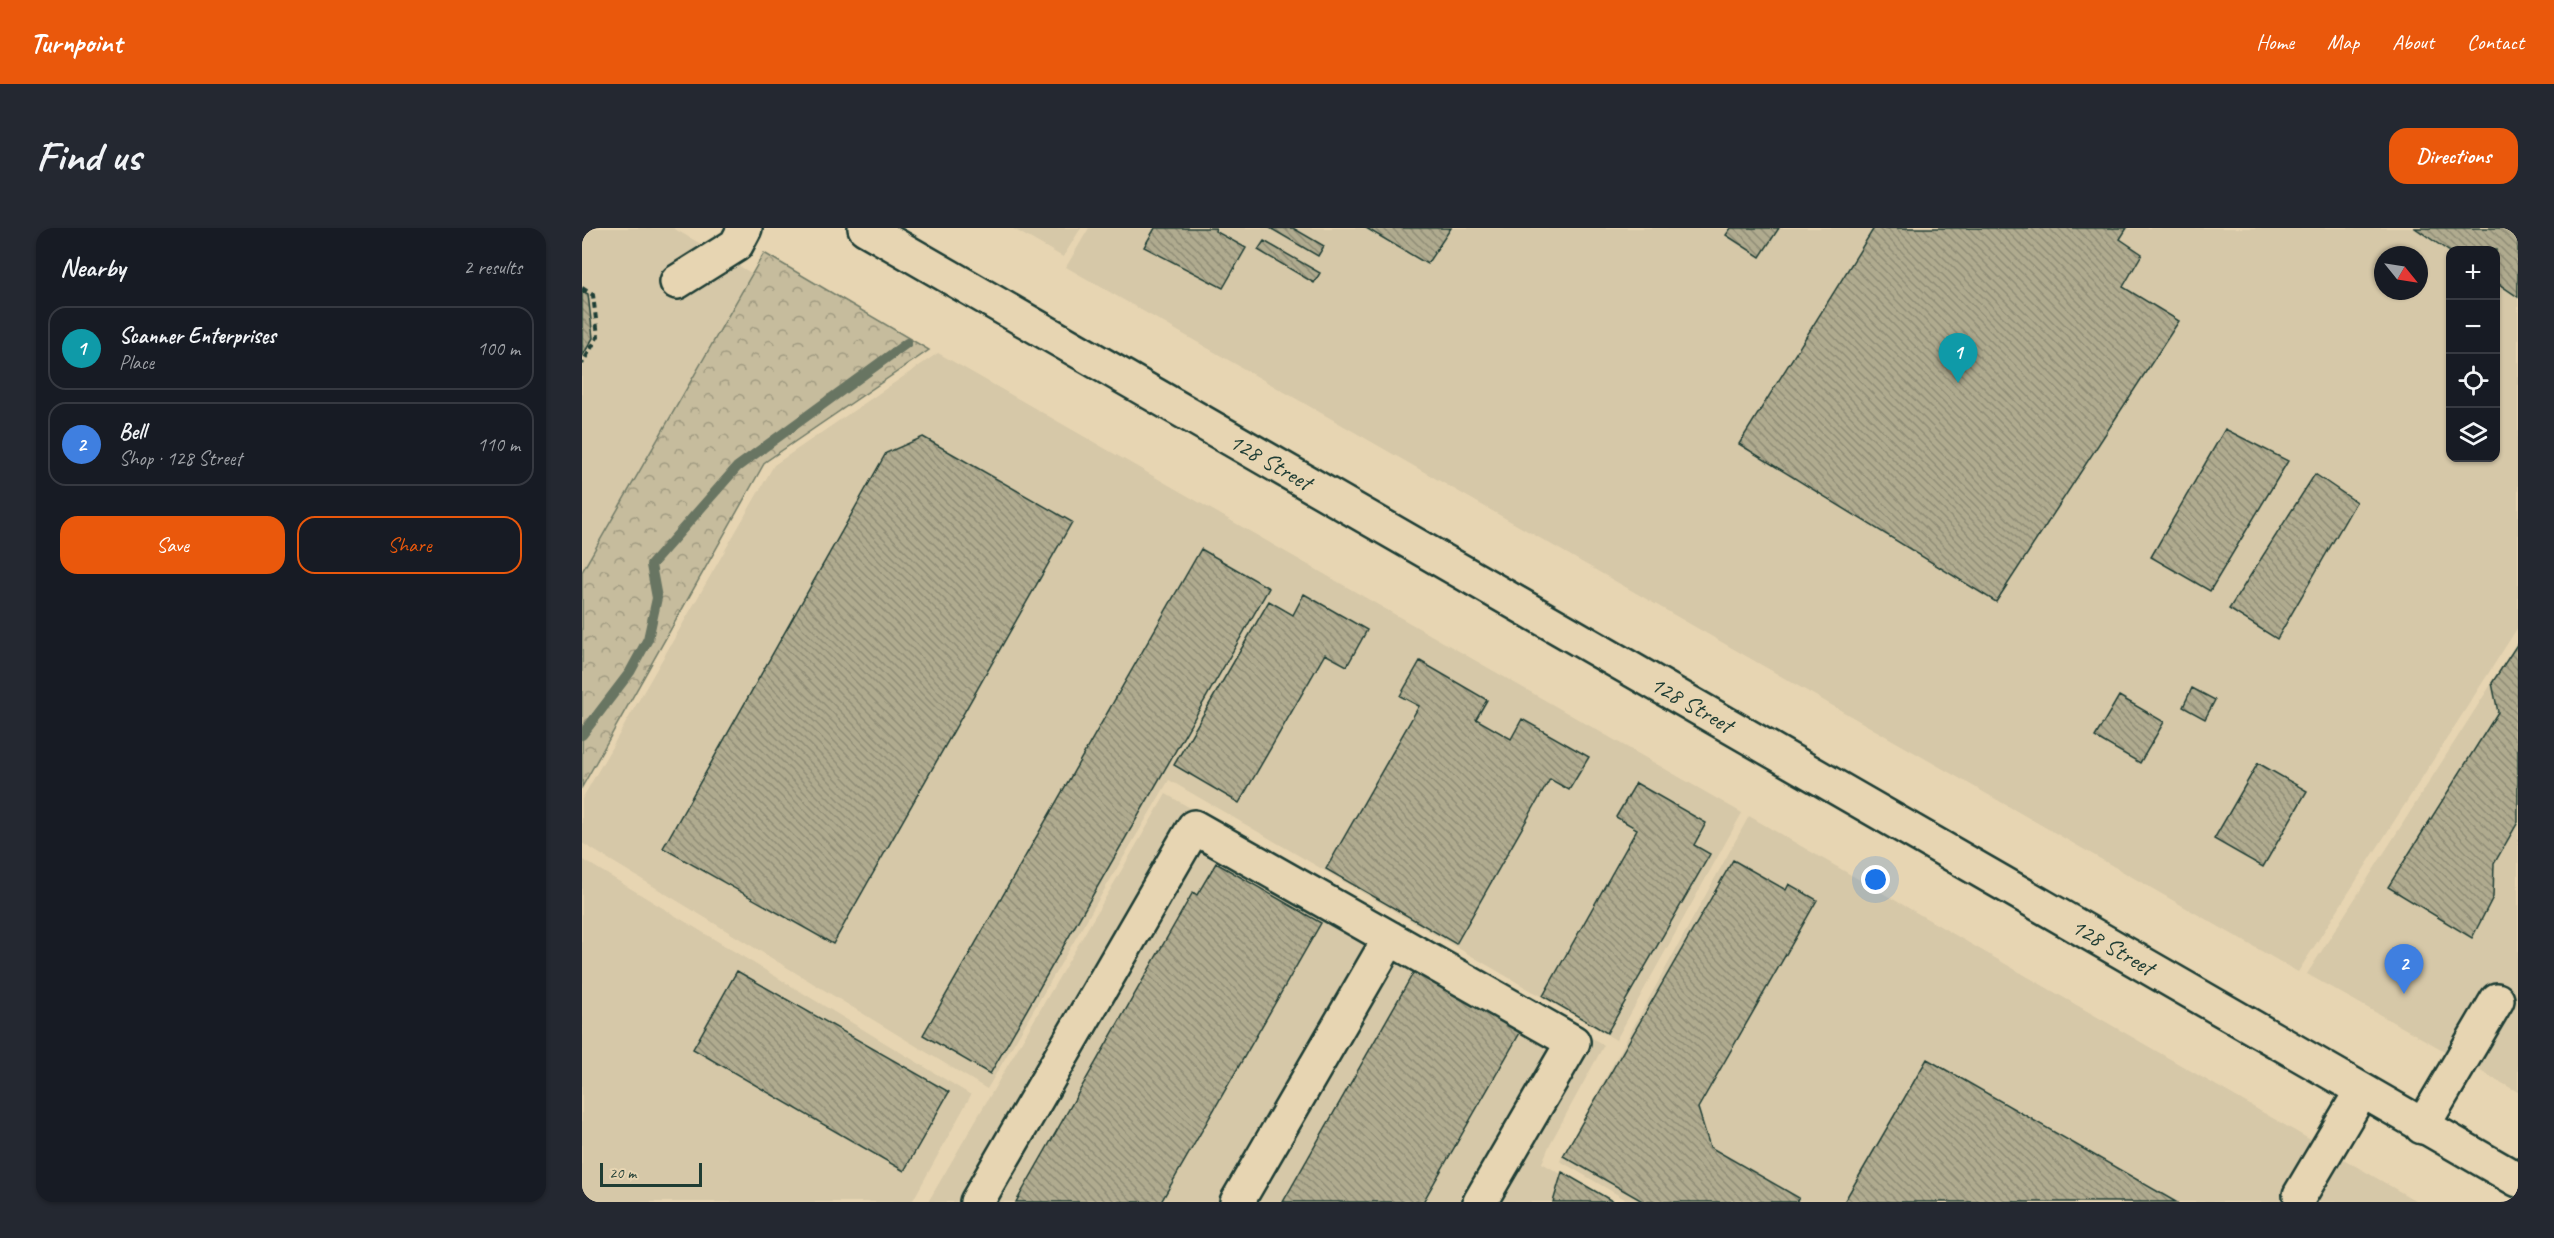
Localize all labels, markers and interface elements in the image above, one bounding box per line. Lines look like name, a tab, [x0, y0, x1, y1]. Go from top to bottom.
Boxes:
text: Turnpoint	[30, 25, 122, 60]
text: Home	[2256, 29, 2294, 55]
text: Map	[2327, 29, 2359, 55]
text: About	[2392, 29, 2434, 55]
text: Contact	[2467, 29, 2524, 55]
button: Directions	[2389, 128, 2518, 184]
text: Find us	[36, 130, 141, 183]
north arrow	[2374, 246, 2428, 300]
map controls	[2446, 246, 2500, 462]
button: +	[2446, 246, 2500, 300]
text: Nearby	[60, 251, 125, 284]
text: 2 results	[463, 255, 522, 280]
button: −	[2446, 300, 2500, 354]
text: Scanner Enterprises	[119, 322, 276, 350]
pin: 1	[1938, 334, 1978, 383]
text: 1	[77, 336, 86, 361]
text: 100 m	[477, 336, 520, 361]
text: Place	[119, 350, 154, 375]
button: locate	[2446, 354, 2500, 408]
button: layers	[2446, 408, 2500, 462]
text: Bell	[119, 418, 146, 446]
street label: 128 Street	[1224, 426, 1320, 499]
text: 2	[77, 432, 86, 457]
text: 110 m	[477, 432, 520, 457]
text: Shop · 128 Street	[119, 446, 242, 471]
button: Save	[60, 516, 285, 574]
button: Share	[297, 516, 522, 574]
street label: 128 Street	[1645, 669, 1741, 741]
your location	[1861, 865, 1890, 894]
street label: 128 Street	[2066, 911, 2162, 984]
pin: 2	[2384, 944, 2424, 994]
scale bar	[600, 1160, 702, 1188]
text: 20 m	[609, 1163, 636, 1183]

